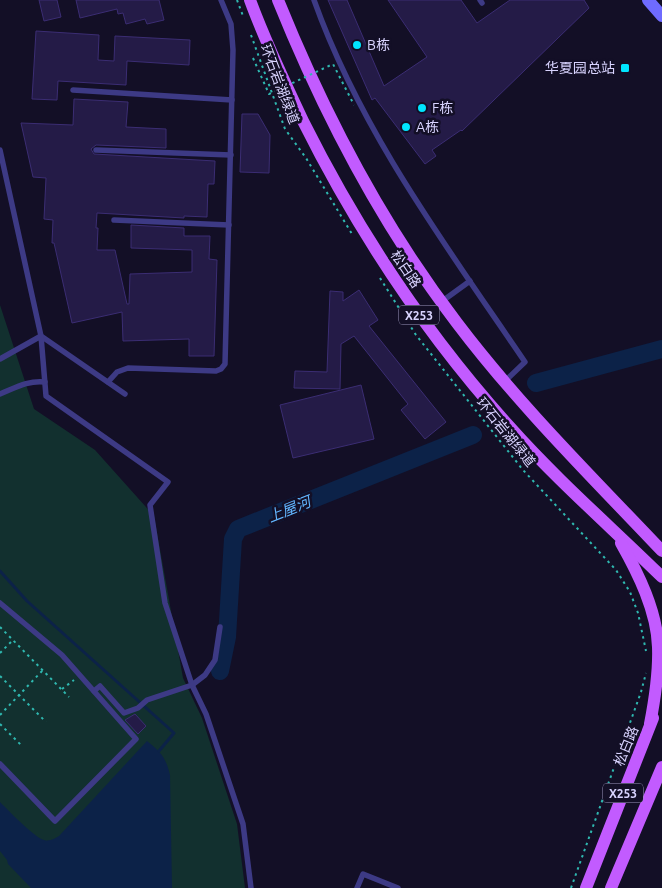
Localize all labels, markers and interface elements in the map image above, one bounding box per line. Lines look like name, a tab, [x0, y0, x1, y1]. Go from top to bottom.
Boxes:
place label: B栋	[367, 37, 390, 53]
marker: B栋	[351, 39, 363, 51]
street label: 环石岩湖绿道	[257, 42, 303, 126]
place label: 华夏园总站	[545, 60, 615, 76]
marker: 华夏园总站	[619, 62, 631, 74]
place label: F栋	[432, 100, 453, 116]
marker: F栋	[416, 102, 428, 114]
place label: A栋	[416, 119, 439, 135]
marker: A栋	[400, 121, 412, 133]
street label: 松白路	[388, 247, 424, 291]
road number: X253	[399, 306, 439, 324]
street label: 环石岩湖绿道	[473, 394, 539, 470]
water label: 上屋河	[265, 492, 316, 525]
street label: 松白路	[611, 724, 641, 768]
road number: X253	[603, 784, 643, 802]

